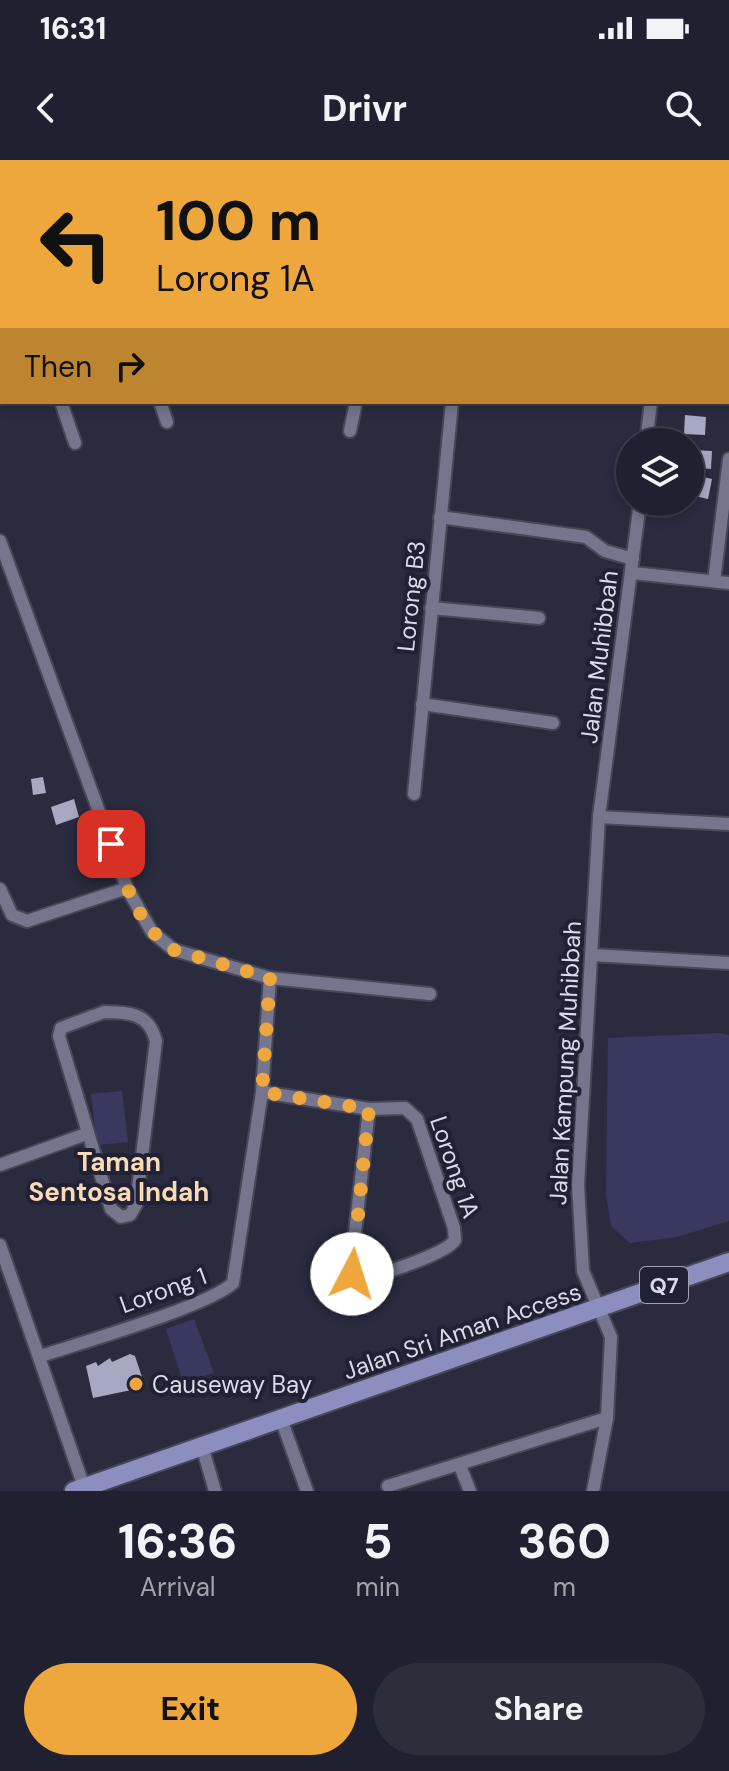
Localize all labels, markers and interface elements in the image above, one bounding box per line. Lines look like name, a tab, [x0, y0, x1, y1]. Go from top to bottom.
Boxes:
text: 16:31	[40, 9, 106, 48]
text: Drivr	[322, 85, 407, 132]
icon: back	[24, 86, 68, 130]
icon: search	[661, 86, 705, 130]
text: 100 m	[156, 184, 321, 257]
icon: left	[24, 192, 128, 296]
text: Lorong 1A	[156, 255, 315, 302]
icon: right	[108, 344, 152, 388]
text: Then	[24, 347, 92, 386]
map controls	[616, 428, 704, 516]
button: layers	[616, 428, 704, 516]
street label: Lorong B3	[390, 539, 432, 653]
street label: Jalan Muhibbah	[573, 569, 625, 745]
pin	[77, 810, 145, 878]
icon: arrive	[89, 822, 133, 866]
street label: Jalan Kampung Muhibbah	[542, 920, 588, 1206]
street label: Lorong 1A	[423, 1112, 487, 1222]
district label: Taman Sentosa Indah	[29, 1145, 209, 1209]
position arrow	[310, 1232, 394, 1316]
street label: Lorong 1	[115, 1260, 211, 1320]
road number: Q7	[640, 1267, 688, 1303]
street label: Jalan Sri Aman Access	[339, 1276, 585, 1386]
place label: Causeway Bay	[152, 1369, 312, 1400]
marker: Causeway Bay	[127, 1375, 145, 1393]
text: 16:36	[118, 1510, 237, 1573]
text: 5	[363, 1510, 393, 1573]
text: 360	[518, 1510, 611, 1573]
text: Arrival	[140, 1570, 216, 1604]
text: min	[355, 1570, 400, 1604]
text: m	[553, 1570, 576, 1604]
button: Exit	[24, 1663, 357, 1755]
button: Share	[373, 1663, 705, 1755]

